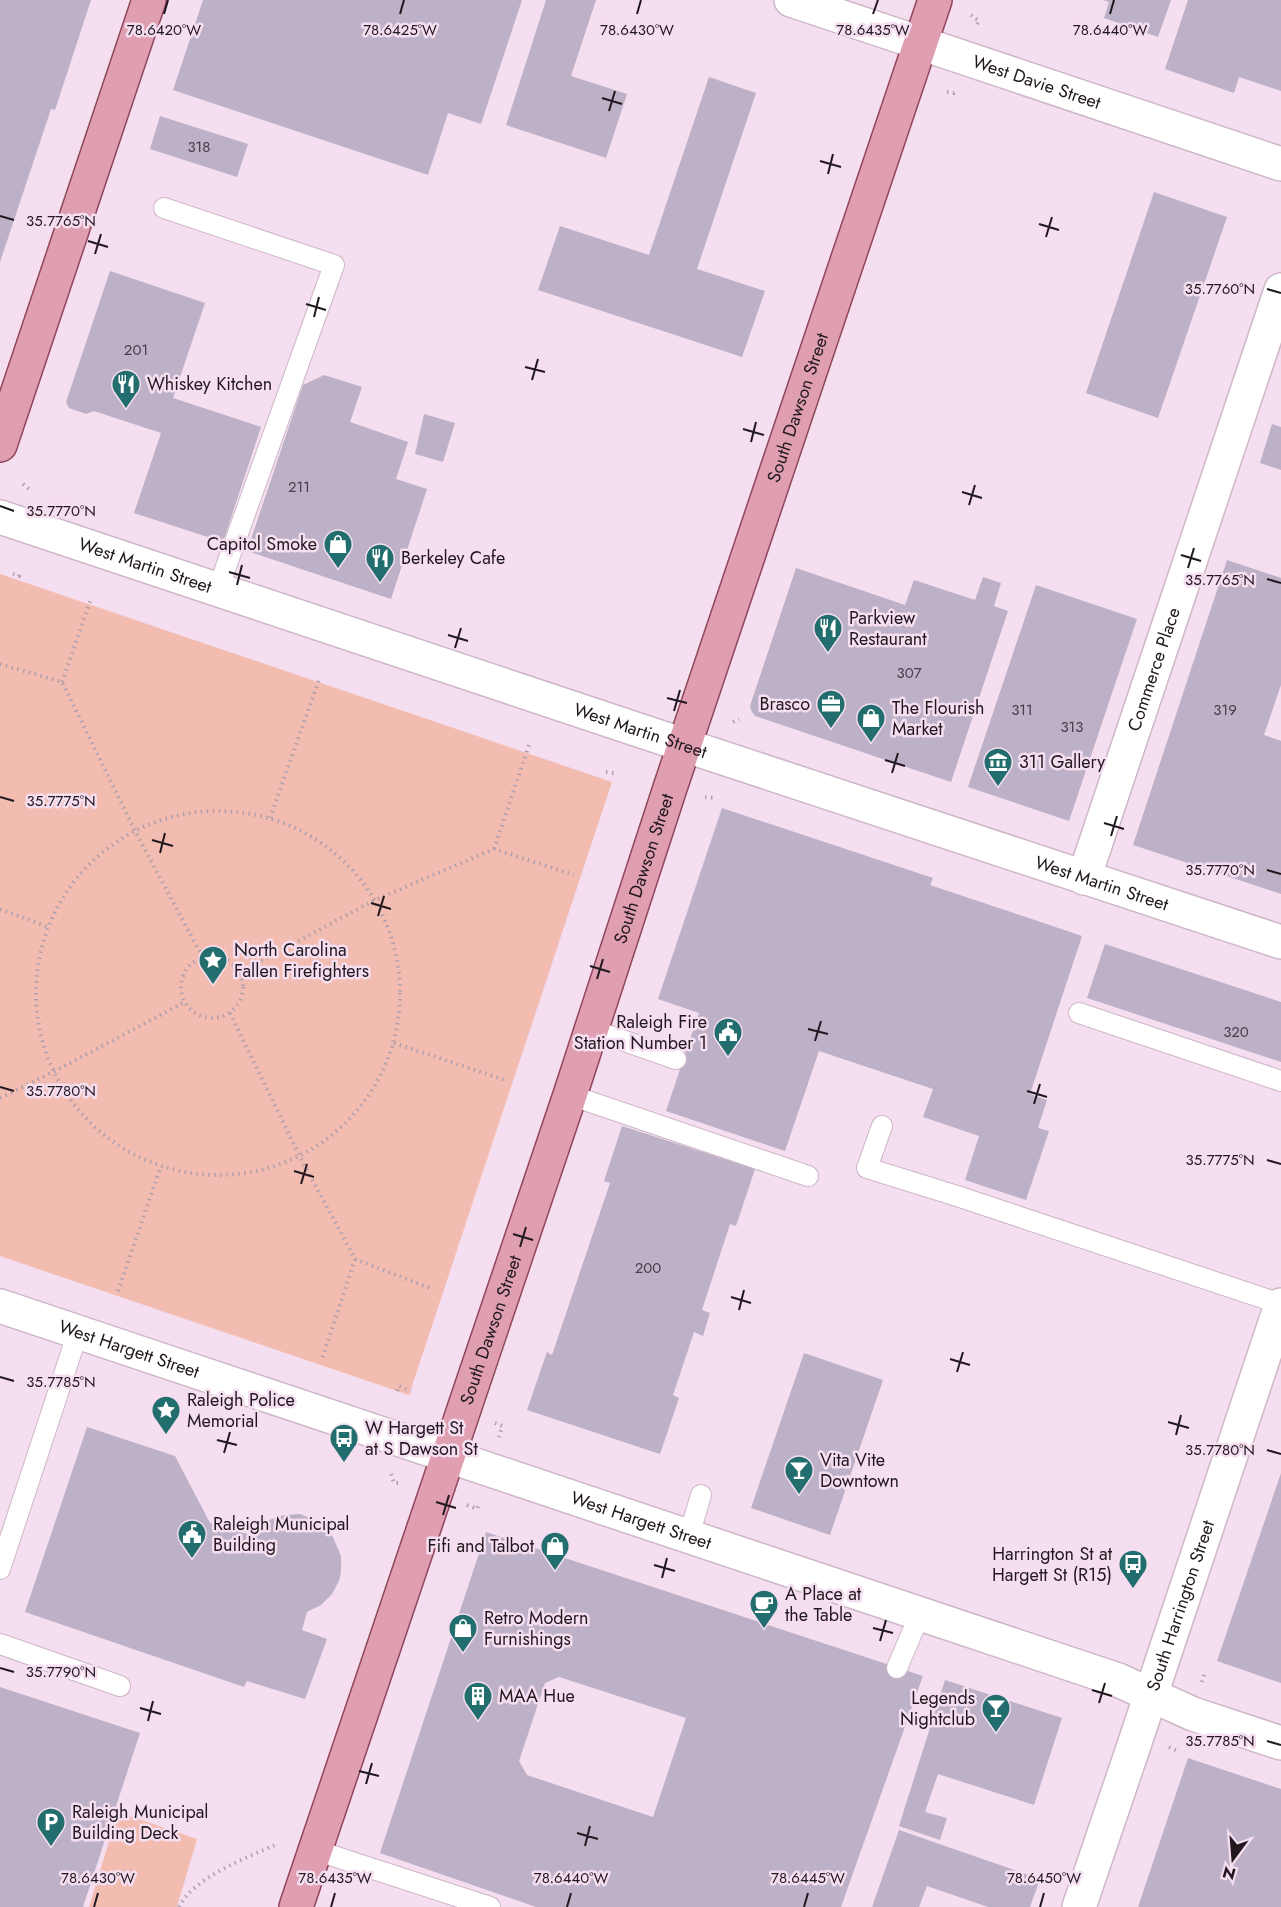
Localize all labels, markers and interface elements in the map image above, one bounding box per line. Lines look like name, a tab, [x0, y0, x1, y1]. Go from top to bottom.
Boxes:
text: 78.6420°W	[127, 19, 201, 41]
text: 78.6425°W	[363, 19, 437, 41]
text: 78.6430°W	[600, 19, 674, 41]
text: 78.6435°W	[836, 19, 910, 41]
text: 78.6440°W	[1073, 19, 1147, 41]
street label: West Davie Street	[969, 49, 1105, 116]
house number: 318	[187, 136, 211, 158]
text: 35.7765°N	[26, 210, 96, 232]
text: 35.7760°N	[1185, 278, 1255, 300]
street label: South Dawson Street	[761, 329, 835, 486]
house number: 201	[124, 339, 148, 361]
restaurant icon: Whiskey Kitchen	[110, 368, 142, 410]
place label: Whiskey Kitchen	[147, 371, 272, 397]
house number: 211	[288, 476, 310, 498]
text: 35.7770°N	[26, 500, 96, 522]
shop icon: Capitol Smoke	[322, 528, 354, 570]
street label: West Martin Street	[75, 531, 216, 600]
place label: Capitol Smoke	[207, 531, 317, 557]
restaurant icon: Berkeley Cafe	[364, 542, 396, 584]
place label: Berkeley Cafe	[401, 545, 505, 571]
text: 35.7765°N	[1185, 569, 1255, 591]
street label: Commerce Place	[1121, 604, 1187, 735]
place label: Parkview Restaurant	[849, 605, 927, 652]
restaurant icon: Parkview Restaurant	[812, 612, 844, 654]
house number: 307	[896, 662, 922, 684]
office icon: Brasco	[815, 688, 847, 730]
place label: Brasco	[759, 691, 810, 717]
place label: The Flourish Market	[892, 695, 984, 742]
street label: West Martin Street	[570, 696, 711, 765]
house number: 311	[1011, 699, 1033, 721]
house number: 319	[1213, 699, 1237, 721]
shop icon: The Flourish Market	[855, 702, 887, 744]
house number: 313	[1060, 716, 1084, 738]
museum icon: 311 Gallery	[982, 746, 1014, 788]
place label: 311 Gallery	[1019, 749, 1105, 775]
text: 35.7775°N	[26, 790, 96, 812]
street label: South Dawson Street	[607, 790, 681, 947]
street label: West Martin Street	[1032, 849, 1172, 918]
text: 35.7770°N	[1185, 859, 1255, 881]
place label: North Carolina Fallen Firefighters	[234, 937, 369, 984]
place icon: North Carolina Fallen Firefighters	[197, 944, 229, 986]
place label: Raleigh Fire Station Number 1	[574, 1009, 707, 1056]
public building icon: Raleigh Fire Station Number 1	[712, 1016, 744, 1058]
house number: 320	[1223, 1021, 1249, 1043]
text: 35.7780°N	[26, 1080, 96, 1102]
text: 35.7775°N	[1185, 1149, 1255, 1171]
street label: South Dawson Street	[453, 1251, 528, 1408]
house number: 200	[635, 1257, 661, 1279]
street label: West Hargett Street	[55, 1314, 203, 1385]
text: 35.7785°N	[26, 1371, 96, 1393]
place label: Raleigh Police Memorial	[187, 1387, 295, 1434]
place icon: Raleigh Police Memorial	[150, 1394, 182, 1436]
place label: W Hargett St at S Dawson St	[365, 1415, 478, 1462]
bus stop icon: W Hargett St at S Dawson St	[328, 1422, 360, 1464]
text: 35.7780°N	[1185, 1439, 1255, 1461]
place label: Vita Vite Downtown	[820, 1447, 899, 1494]
bar icon: Vita Vite Downtown	[783, 1454, 815, 1496]
street label: West Hargett Street	[567, 1485, 715, 1556]
place label: Raleigh Municipal Building	[213, 1511, 349, 1558]
street label: South Harrington Street	[1140, 1516, 1221, 1695]
public building icon: Raleigh Municipal Building	[176, 1518, 208, 1560]
shop icon: Fifi and Talbot	[539, 1530, 571, 1572]
place label: Fifi and Talbot	[428, 1533, 535, 1559]
place label: Harrington St at Hargett St (R15)	[992, 1541, 1113, 1588]
bus stop icon: Harrington St at Hargett St (R15)	[1117, 1548, 1149, 1590]
place label: A Place at the Table	[785, 1581, 862, 1628]
cafe icon: A Place at the Table	[748, 1588, 780, 1630]
place label: Retro Modern Furnishings	[484, 1605, 588, 1652]
shop icon: Retro Modern Furnishings	[447, 1612, 479, 1654]
text: 35.7790°N	[26, 1661, 96, 1683]
building icon: MAA Hue	[462, 1680, 494, 1722]
place label: MAA Hue	[499, 1683, 575, 1709]
place label: Legends Nightclub	[900, 1685, 975, 1732]
bar icon: Legends Nightclub	[980, 1692, 1012, 1734]
text: 35.7785°N	[1185, 1730, 1255, 1752]
place label: Raleigh Municipal Building Deck	[72, 1799, 208, 1846]
parking icon: Raleigh Municipal Building Deck	[35, 1806, 67, 1848]
north arrow	[1203, 1829, 1263, 1889]
text: N	[1220, 1860, 1238, 1886]
text: 78.6430°W	[61, 1867, 135, 1889]
text: 78.6435°W	[298, 1867, 372, 1889]
text: 78.6440°W	[534, 1867, 608, 1889]
text: 78.6445°W	[771, 1867, 845, 1889]
text: 78.6450°W	[1007, 1867, 1081, 1889]

